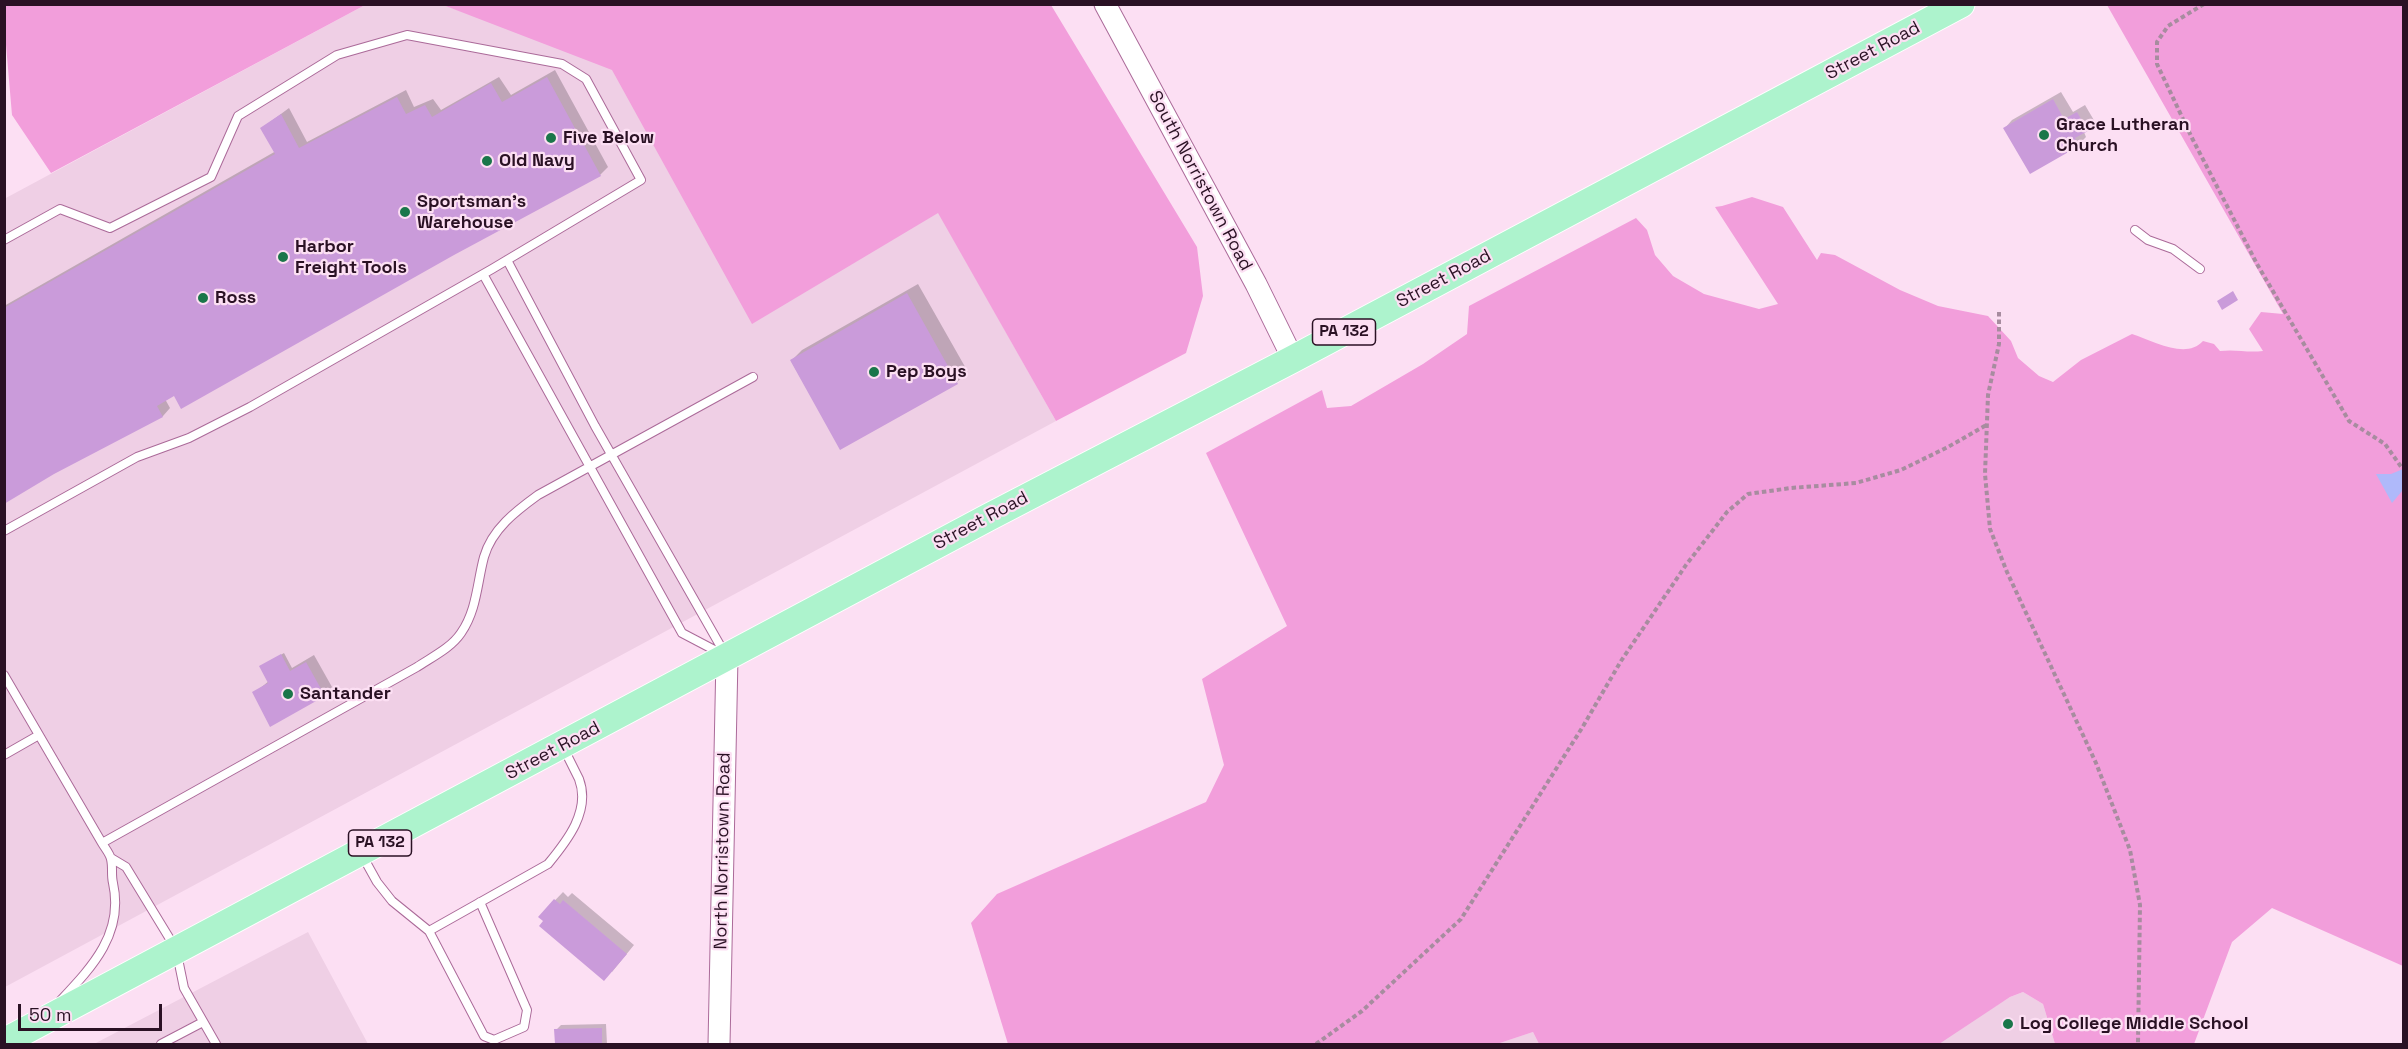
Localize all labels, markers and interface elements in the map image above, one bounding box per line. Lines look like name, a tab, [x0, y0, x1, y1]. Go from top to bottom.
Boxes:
street label: Street Road	[1822, 17, 1924, 85]
street label: South Norristown Road	[1143, 87, 1257, 275]
place label: Grace Lutheran Church	[2056, 114, 2189, 156]
place label: Five Below	[563, 127, 654, 149]
marker: Grace Lutheran Church	[2037, 128, 2051, 142]
marker: Five Below	[544, 131, 558, 145]
place label: Old Navy	[499, 150, 575, 172]
marker: Old Navy	[480, 154, 494, 168]
place label: Sportsman's Warehouse	[417, 191, 526, 234]
marker: Sportsman's Warehouse	[398, 205, 412, 219]
place label: Harbor Freight Tools	[295, 236, 407, 278]
street label: Street Road	[1393, 245, 1495, 313]
marker: Harbor Freight Tools	[276, 250, 290, 264]
place label: Ross	[215, 287, 256, 309]
marker: Ross	[196, 291, 210, 305]
road number: PA 132	[1312, 319, 1376, 345]
place label: Pep Boys	[886, 361, 967, 383]
marker: Pep Boys	[867, 365, 881, 379]
street label: Street Road	[930, 487, 1032, 555]
place label: Santander	[300, 683, 391, 705]
marker: Santander	[281, 687, 295, 701]
street label: Street Road	[502, 717, 604, 785]
street label: North Norristown Road	[710, 752, 736, 950]
road number: PA 132	[348, 830, 412, 856]
scale bar	[21, 992, 165, 1030]
text: 50 m	[29, 1003, 71, 1026]
place label: Log College Middle School	[2020, 1013, 2249, 1035]
marker: Log College Middle School	[2001, 1017, 2015, 1031]

